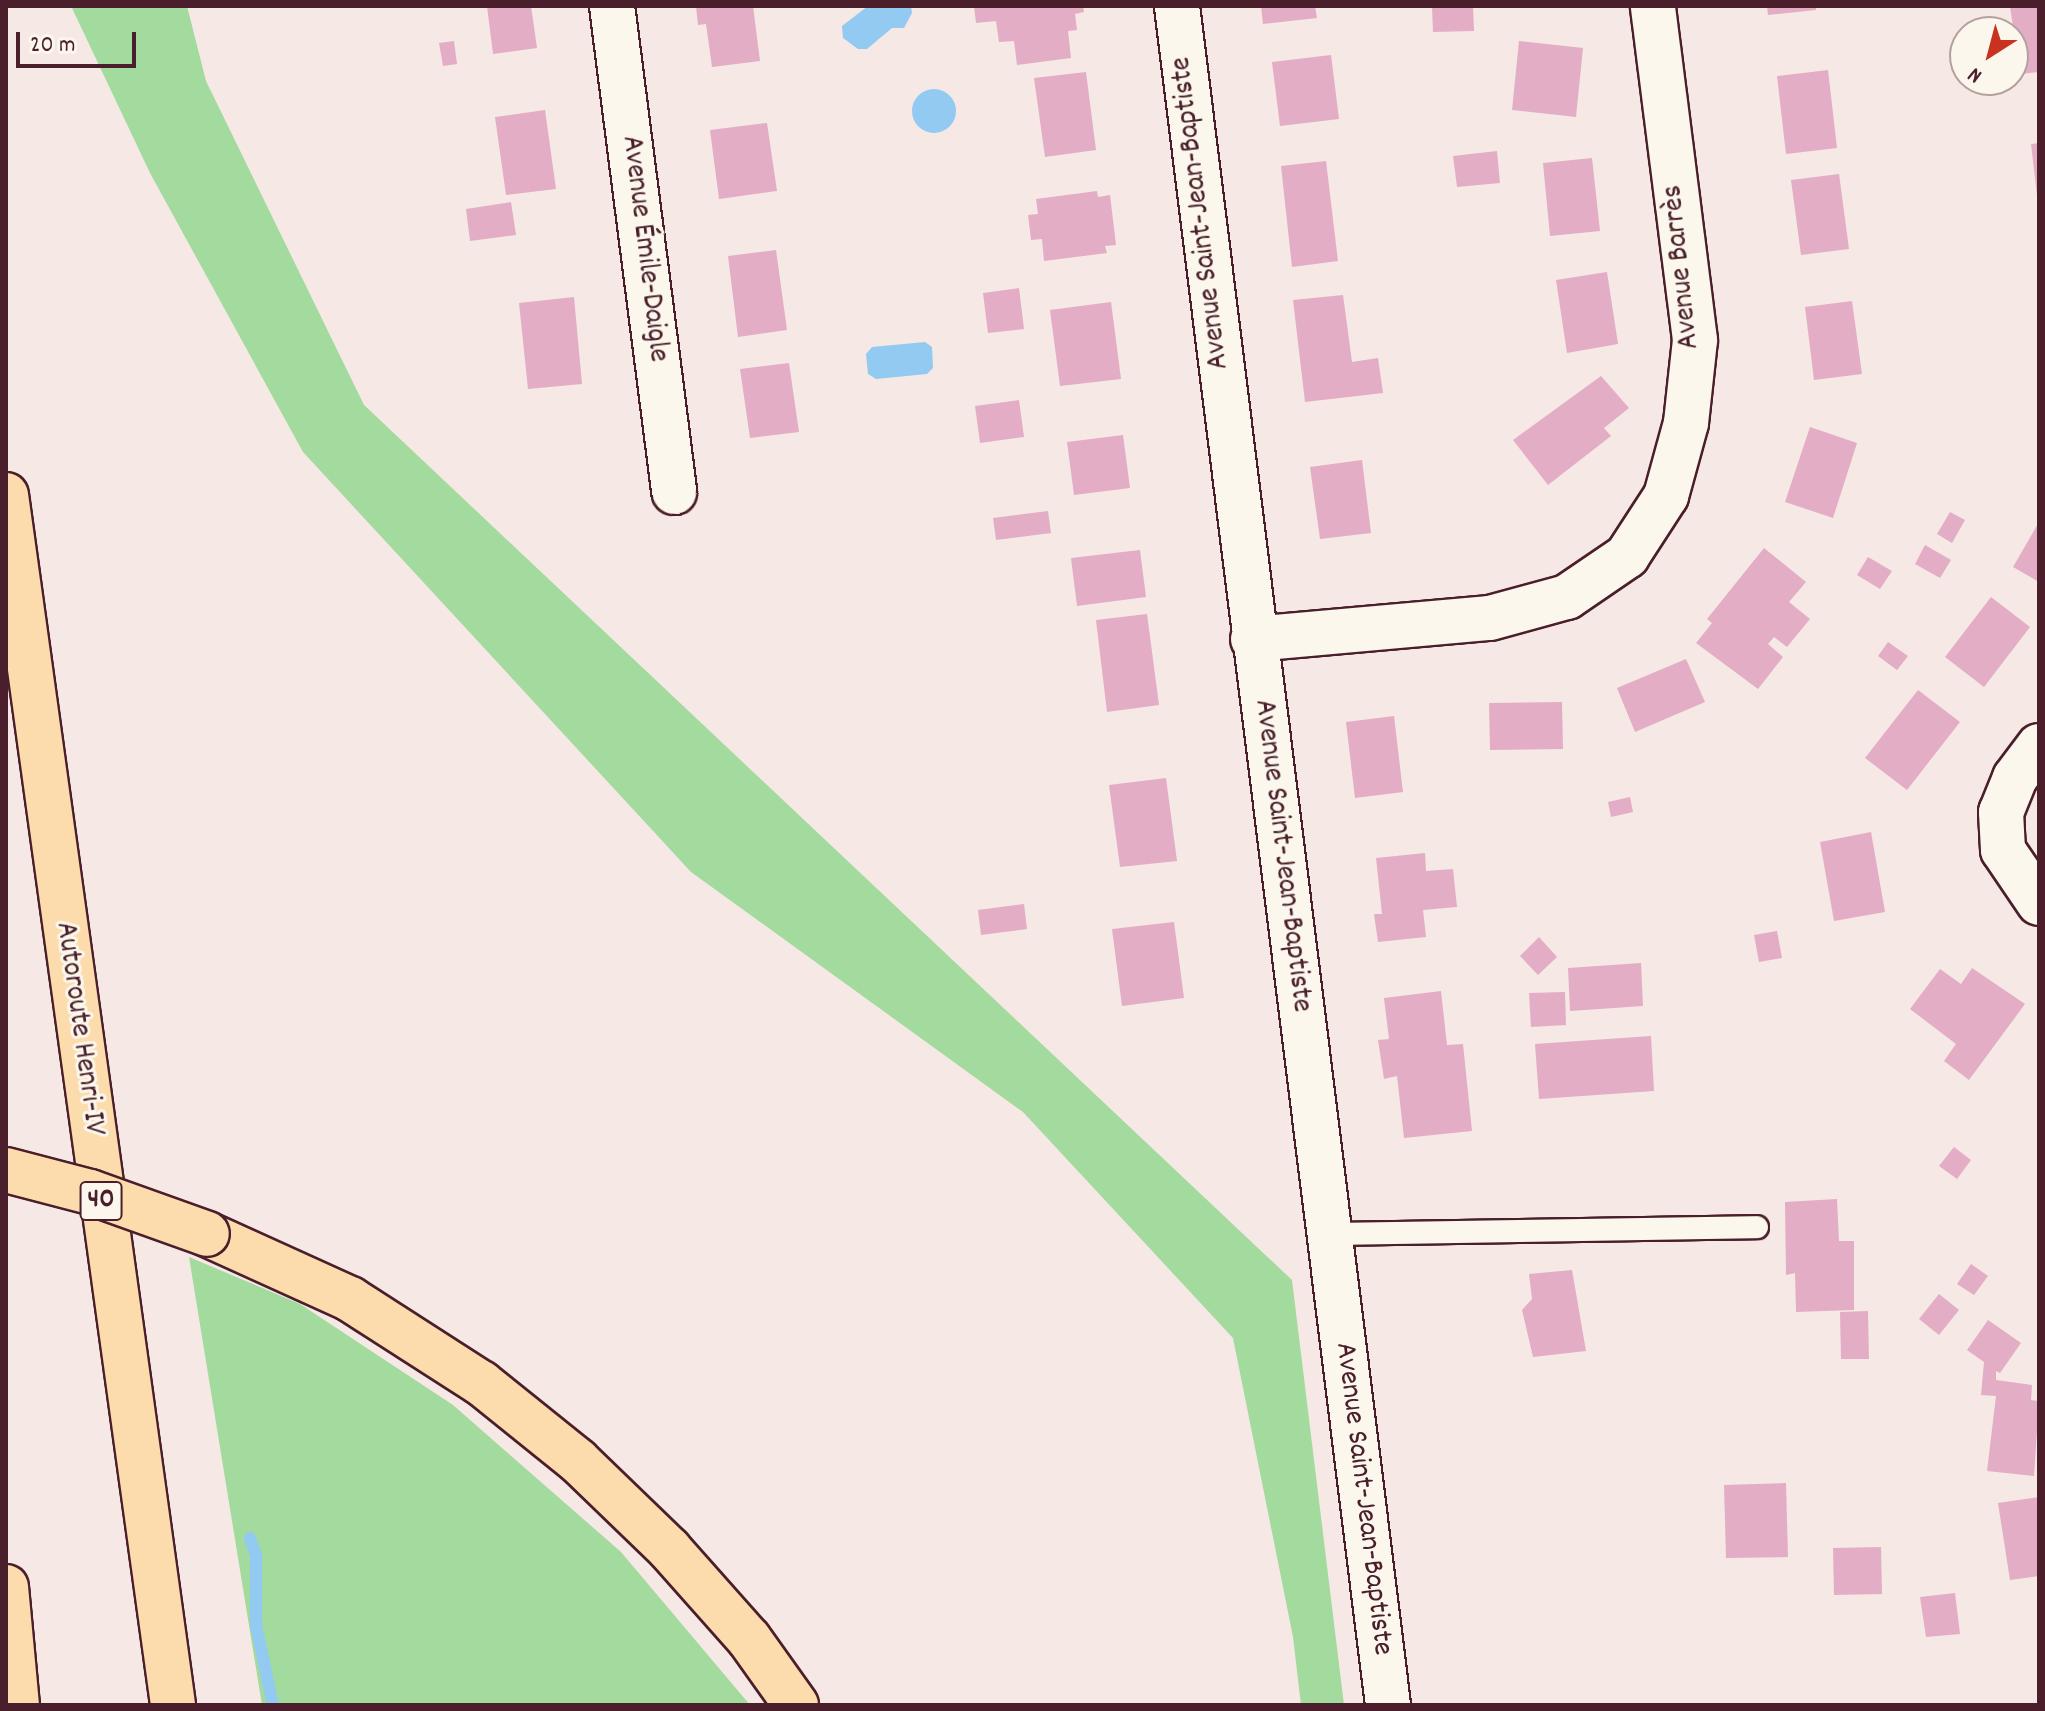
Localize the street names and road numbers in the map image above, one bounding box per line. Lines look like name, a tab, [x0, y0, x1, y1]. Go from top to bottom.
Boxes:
street label: Avenue Saint-Jean-Baptiste	[1165, 55, 1239, 371]
street label: Avenue Émile-Daigle	[611, 134, 675, 364]
street label: Avenue Barrès	[1656, 183, 1710, 351]
street label: Avenue Saint-Jean-Baptiste	[1244, 698, 1318, 1014]
street label: Autoroute Henri-IV	[45, 920, 111, 1138]
road number: 40	[79, 1177, 123, 1225]
street label: Avenue Saint-Jean-Baptiste	[1325, 1341, 1399, 1657]

